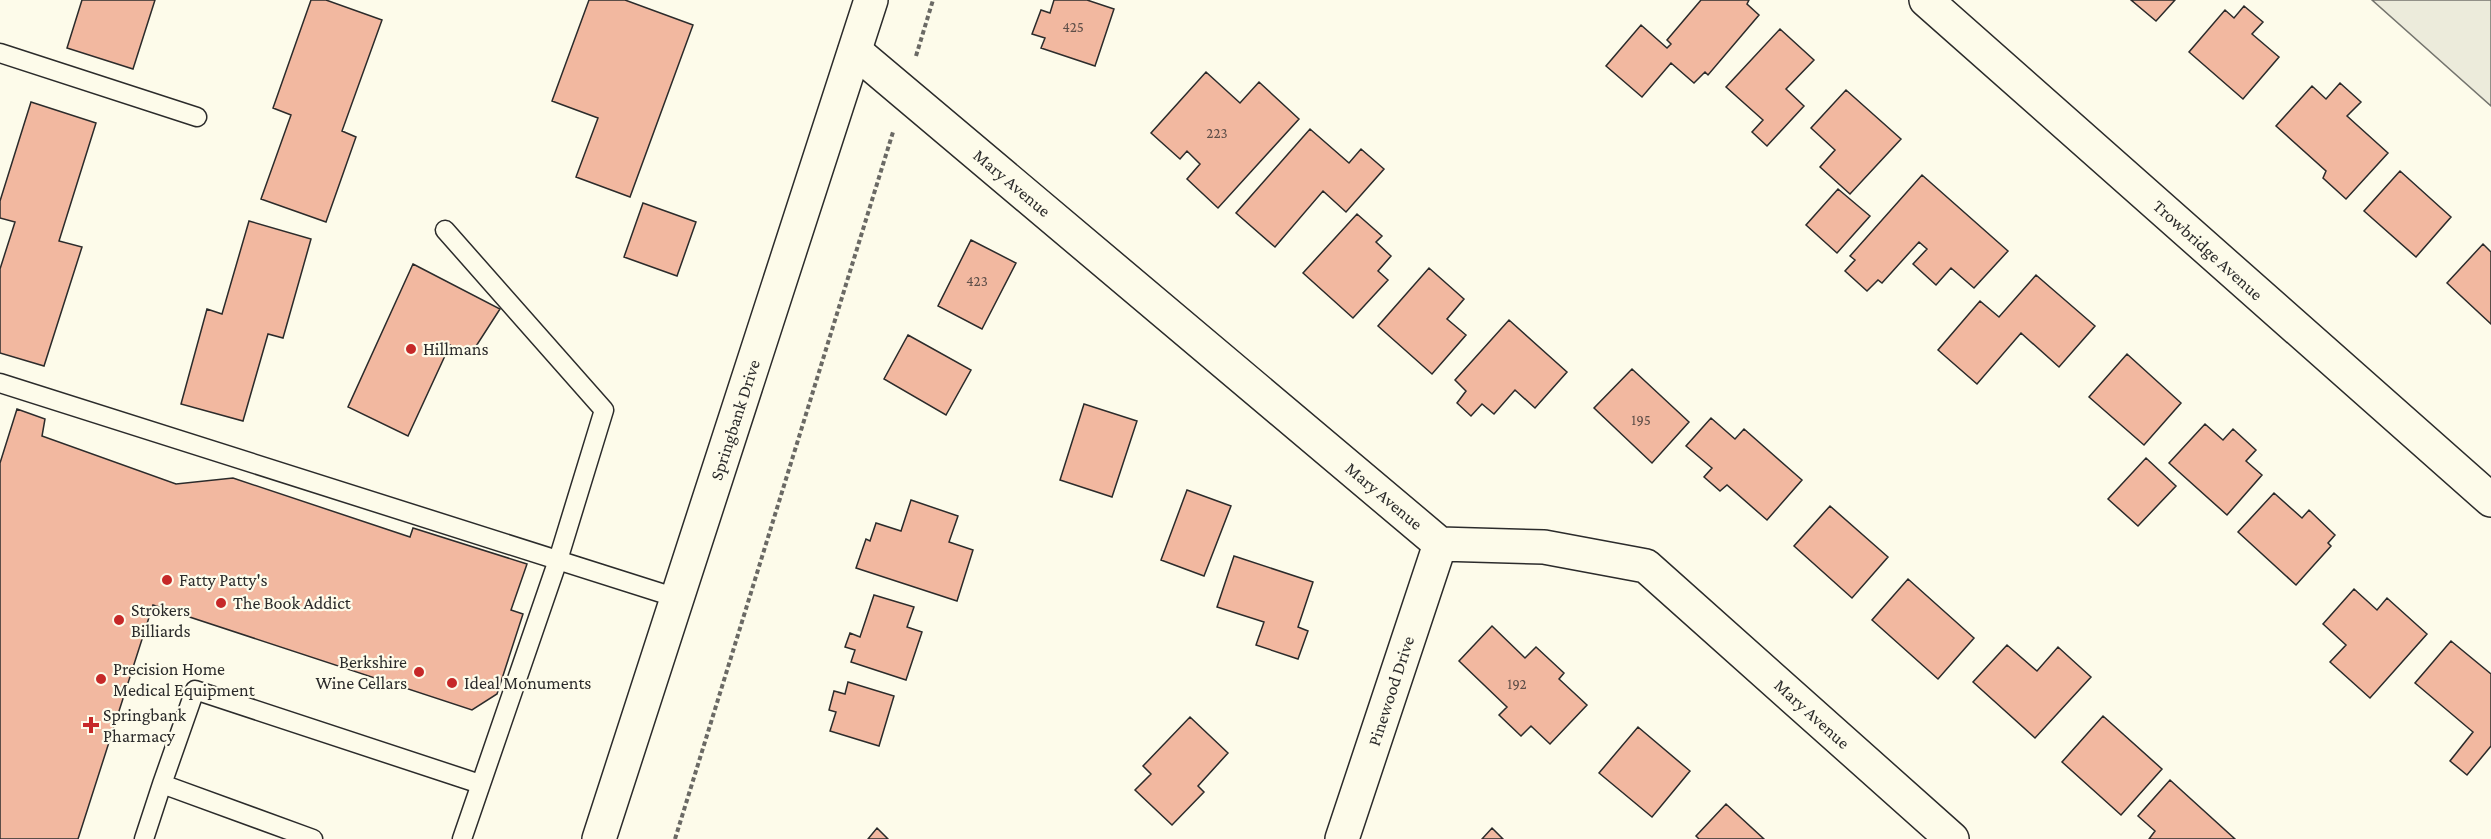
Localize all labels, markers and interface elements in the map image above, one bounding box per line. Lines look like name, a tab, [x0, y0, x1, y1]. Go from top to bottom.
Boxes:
house number: 425	[1062, 19, 1084, 35]
house number: 223	[1206, 125, 1228, 141]
street label: Mary Avenue	[969, 145, 1055, 221]
street label: Trowbridge Avenue	[2149, 196, 2267, 305]
house number: 423	[966, 273, 988, 289]
place label: Hillmans	[423, 339, 489, 359]
marker: Hillmans	[404, 342, 418, 356]
street label: Springbank Drive	[706, 357, 764, 483]
house number: 195	[1631, 412, 1651, 428]
street label: Mary Avenue	[1341, 458, 1427, 534]
place label: Fatty Patty's	[179, 570, 268, 590]
marker: Fatty Patty's	[160, 573, 174, 587]
place label: The Book Addict	[233, 593, 352, 613]
marker: The Book Addict	[214, 596, 228, 610]
place label: Strokers Billiards	[131, 600, 191, 641]
marker: Strokers Billiards	[112, 613, 126, 627]
street label: Pinewood Drive	[1364, 634, 1418, 748]
place label: Berkshire Wine Cellars	[316, 652, 407, 693]
place label: Precision Home Medical Equipment	[113, 659, 256, 700]
marker: Berkshire Wine Cellars	[412, 665, 426, 679]
marker: Precision Home Medical Equipment	[94, 672, 108, 686]
place label: Ideal Monuments	[464, 673, 591, 693]
street label: Mary Avenue	[1770, 675, 1854, 753]
marker: Ideal Monuments	[445, 676, 459, 690]
house number: 192	[1507, 676, 1527, 692]
place label: Springbank Pharmacy	[103, 705, 187, 746]
marker: Springbank Pharmacy	[84, 718, 98, 732]

